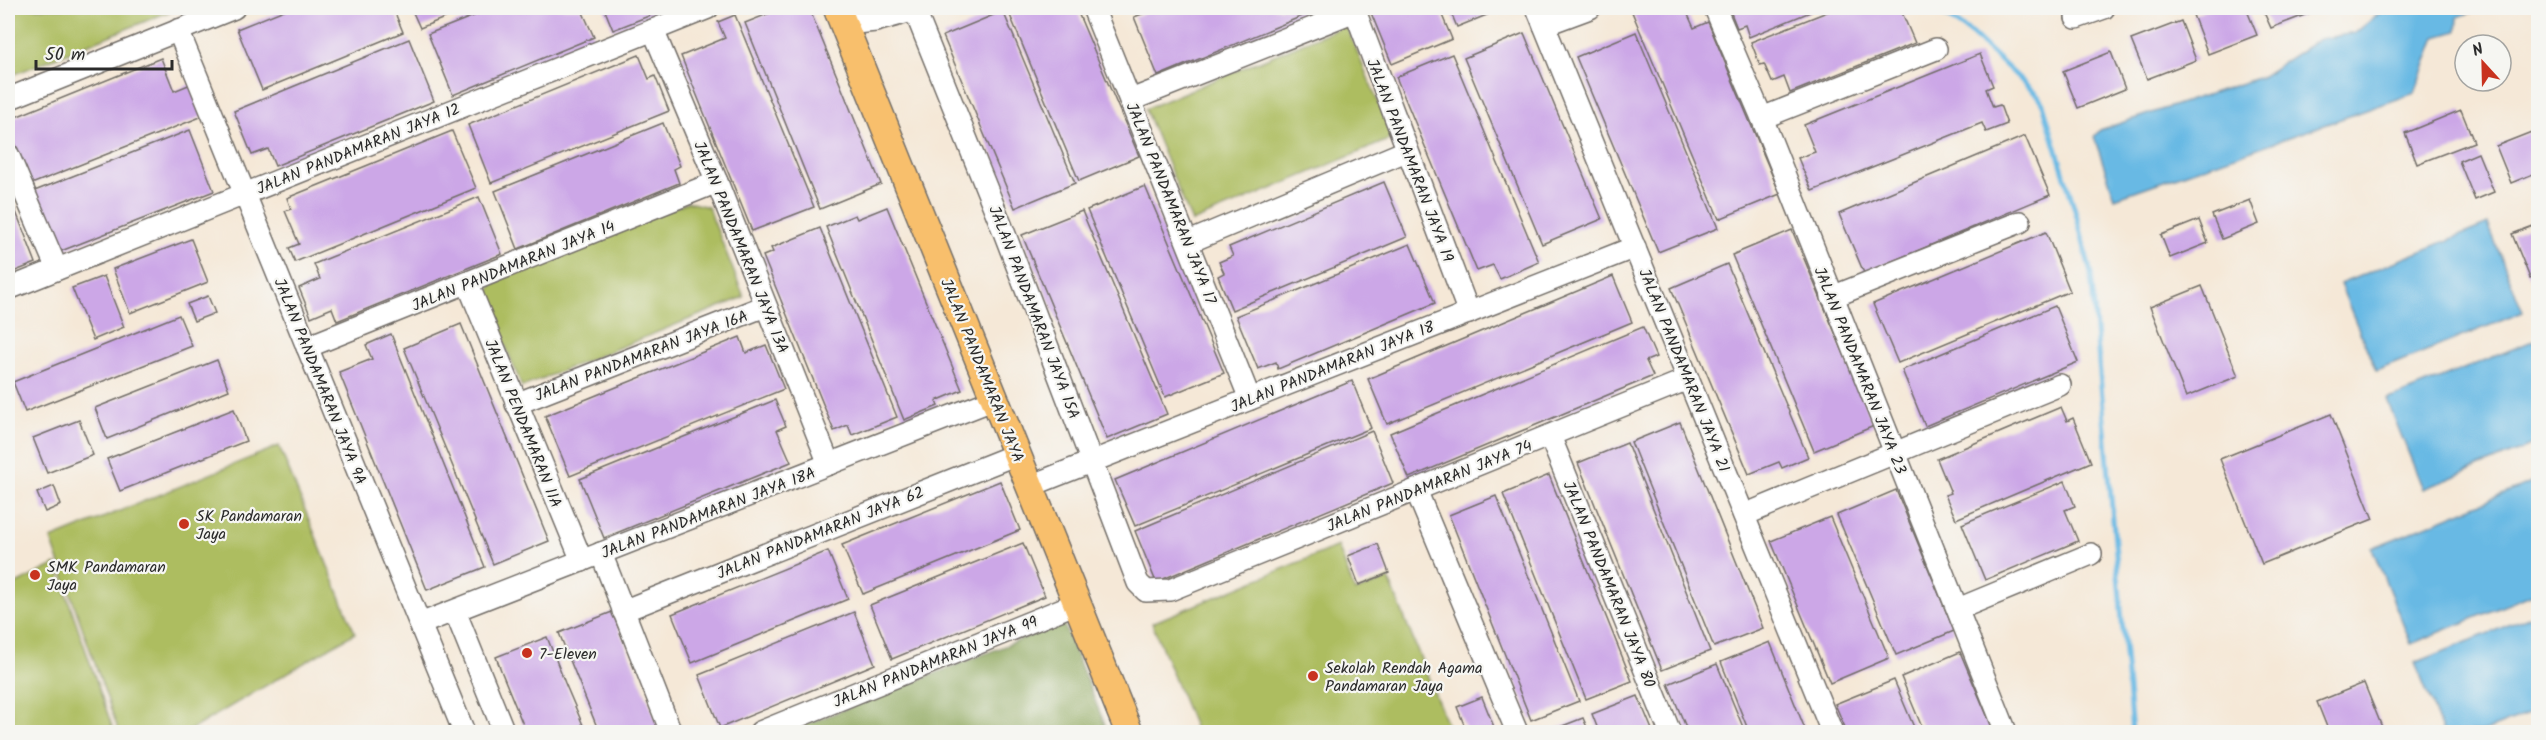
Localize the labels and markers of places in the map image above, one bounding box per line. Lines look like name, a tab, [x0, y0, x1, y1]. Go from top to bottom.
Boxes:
place label: SK Pandamaran Jaya	[196, 504, 302, 547]
marker: SK Pandamaran Jaya	[177, 517, 191, 531]
place label: SMK Pandamaran Jaya	[47, 555, 166, 598]
marker: SMK Pandamaran Jaya	[28, 568, 42, 582]
place label: 7-Eleven	[539, 642, 597, 667]
marker: 7-Eleven	[520, 646, 534, 660]
place label: Sekolah Rendah Agama Pandamaran Jaya	[1325, 656, 1483, 699]
marker: Sekolah Rendah Agama Pandamaran Jaya	[1306, 669, 1320, 683]

